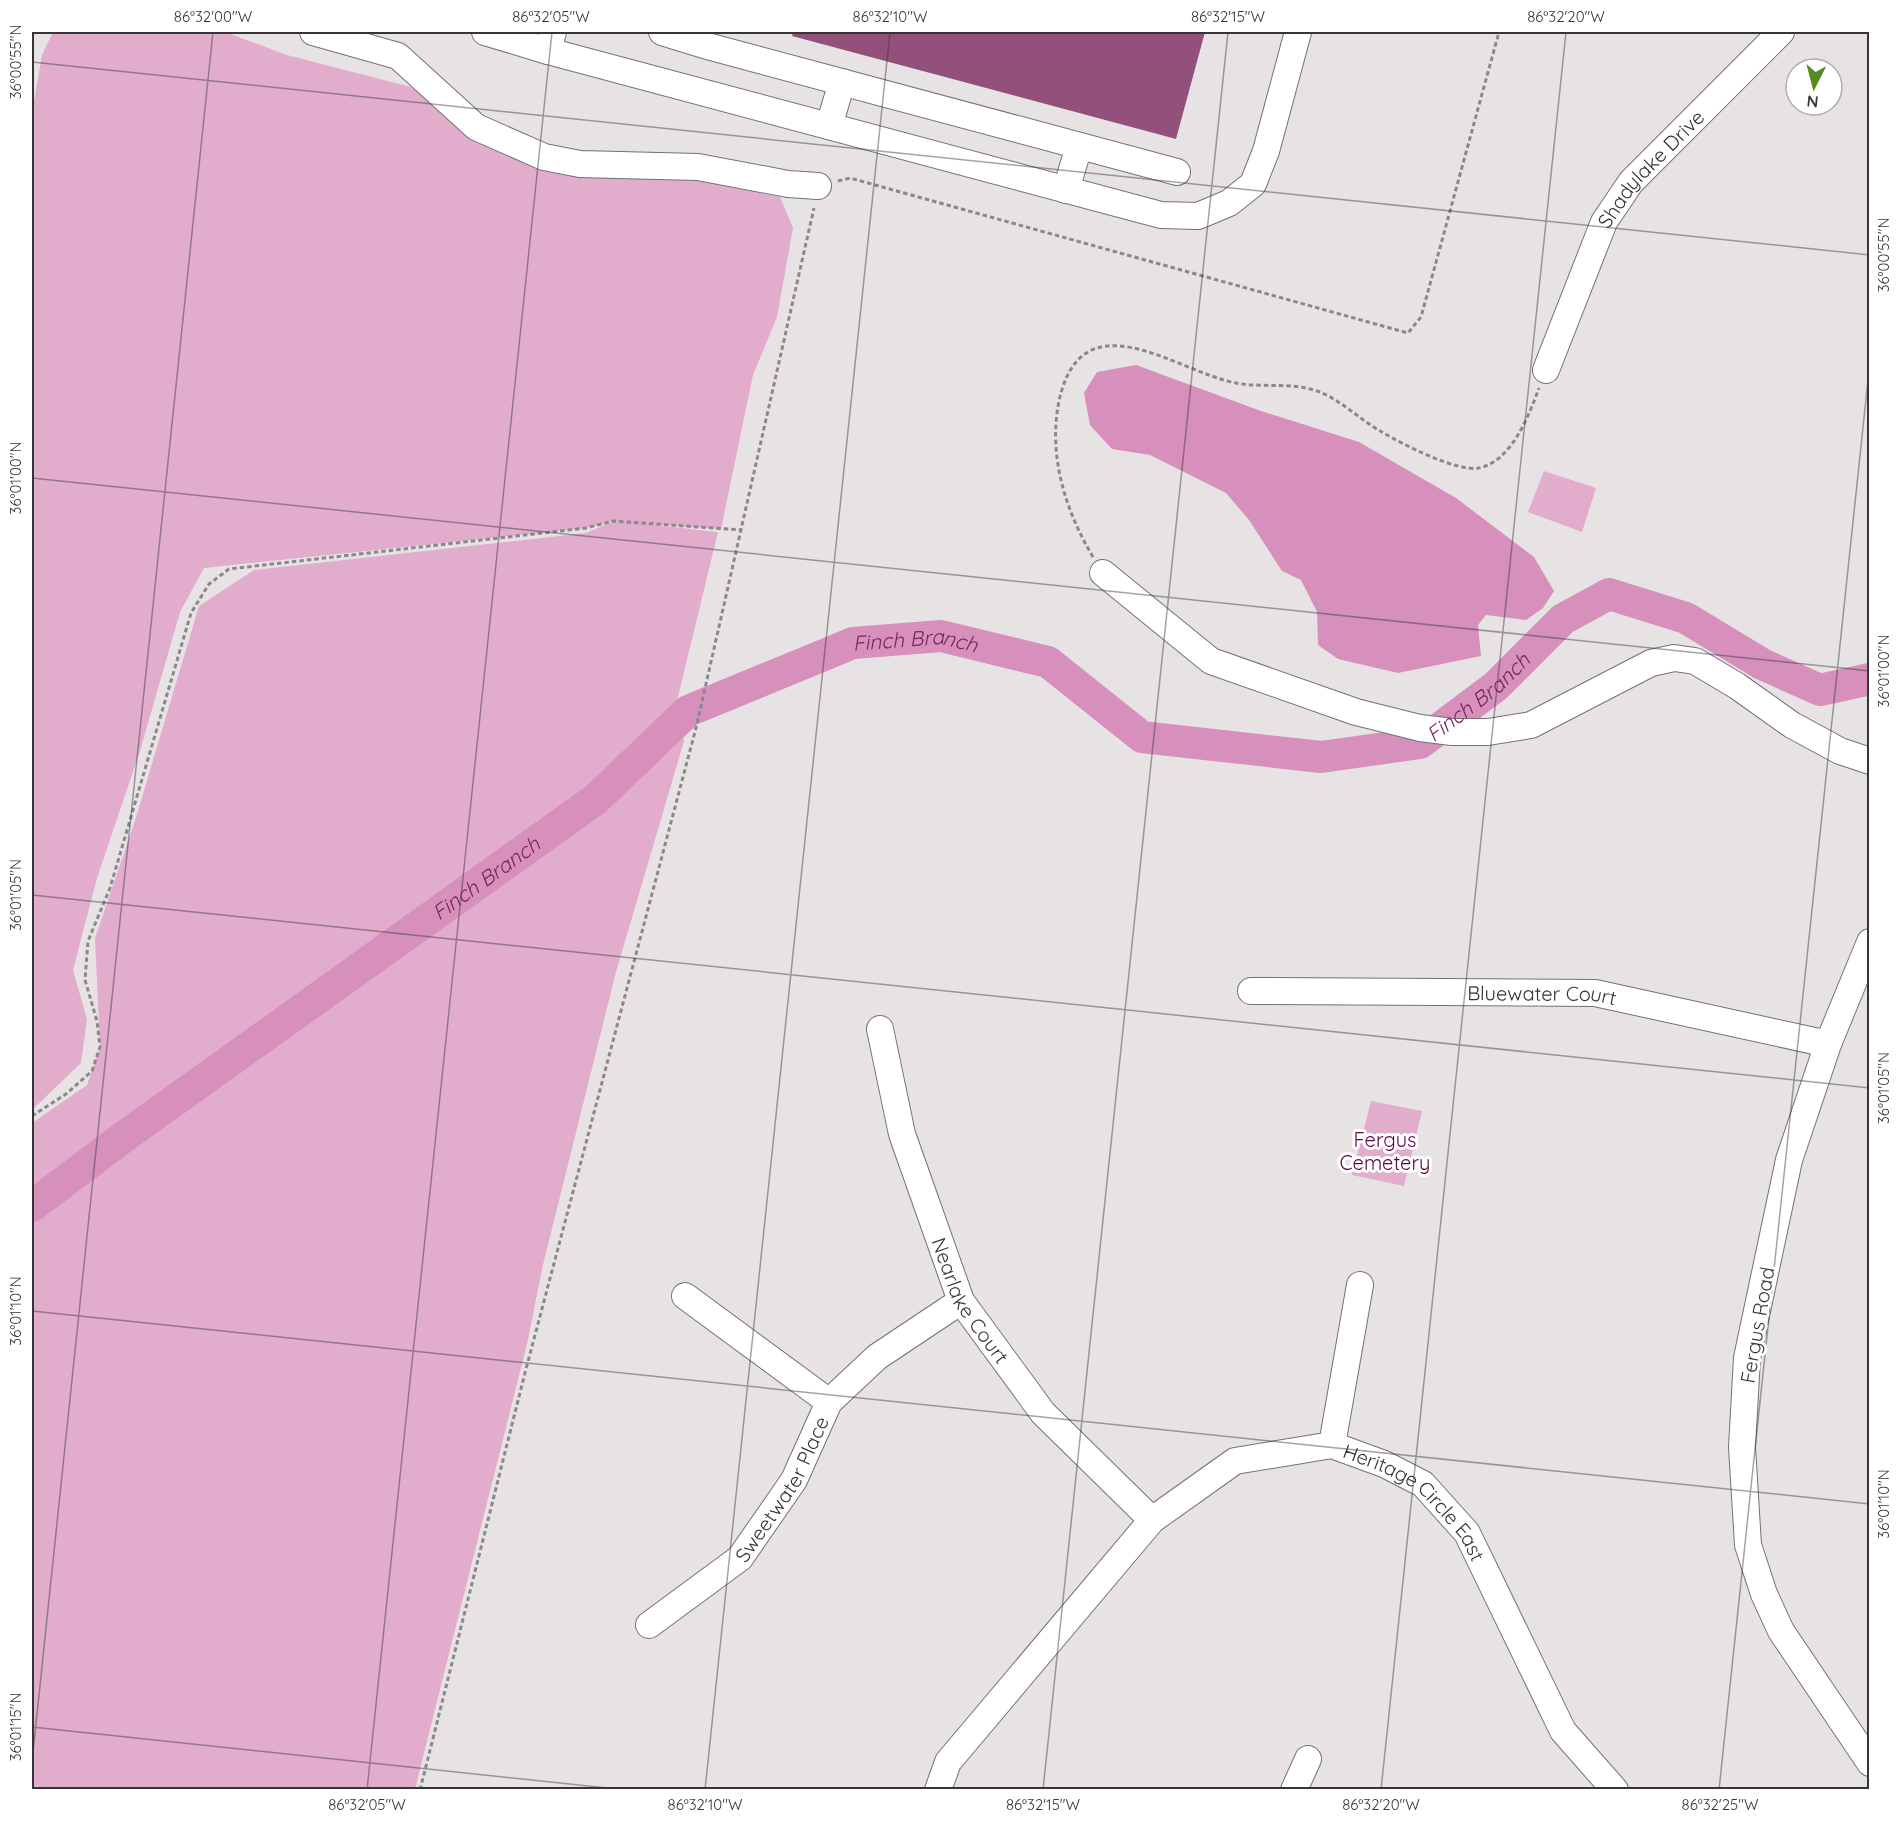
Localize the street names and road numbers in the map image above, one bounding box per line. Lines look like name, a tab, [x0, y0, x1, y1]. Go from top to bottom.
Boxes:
street label: Shadylake Drive	[1591, 104, 1709, 232]
street label: Bluewater Court	[1467, 980, 1619, 1010]
street label: Nearlake Court	[927, 1234, 1015, 1368]
street label: Fergus Road	[1734, 1265, 1780, 1385]
street label: Sweetwater Place	[729, 1412, 834, 1566]
street label: Heritage Circle East	[1340, 1438, 1491, 1565]

